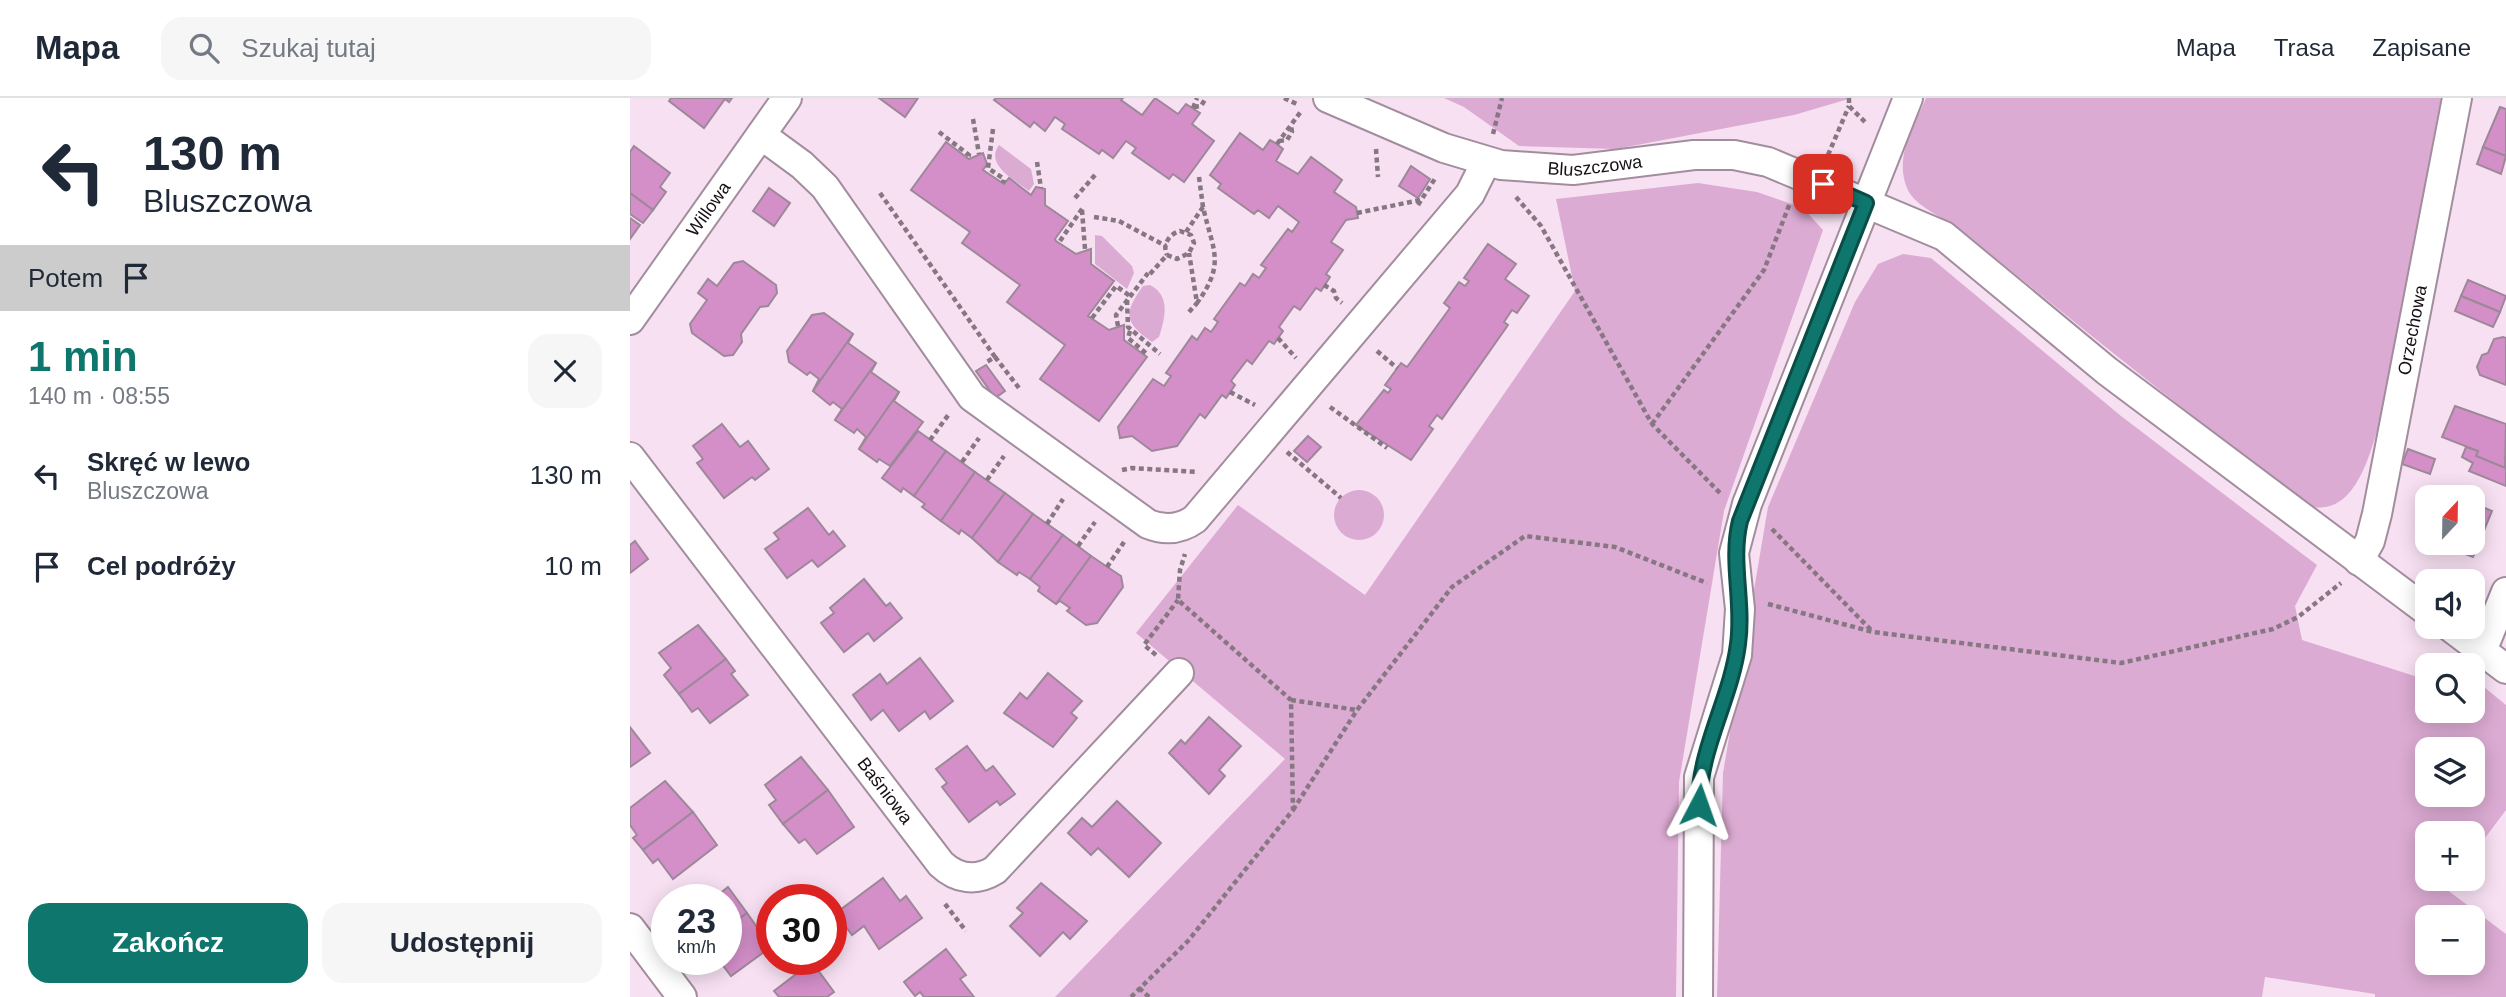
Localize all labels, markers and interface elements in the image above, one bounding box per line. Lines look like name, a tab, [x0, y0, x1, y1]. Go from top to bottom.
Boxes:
search box	[161, 17, 651, 80]
text: Mapa	[35, 29, 119, 66]
icon: search	[185, 29, 223, 67]
text: Szukaj tutaj	[241, 33, 376, 63]
text: Mapa	[2176, 34, 2236, 61]
text: Trasa	[2274, 34, 2334, 61]
text: Zapisane	[2372, 34, 2471, 61]
icon: left	[28, 126, 119, 217]
text: 130 m	[143, 126, 282, 180]
street label: Bluszczowa	[1547, 151, 1644, 180]
pin	[1793, 154, 1853, 214]
icon: arrive	[1804, 165, 1842, 203]
street label: Willowa	[682, 177, 735, 240]
text: Bluszczowa	[143, 183, 312, 219]
icon: arrive	[117, 259, 155, 297]
text: Potem	[28, 263, 103, 293]
street label: Orzechowa	[2394, 283, 2431, 377]
text: 1 min	[28, 333, 138, 380]
button: close	[528, 334, 602, 408]
text: 140 m · 08:55	[28, 383, 170, 409]
text: Skręć w lewo	[87, 447, 250, 477]
icon: left	[28, 457, 66, 495]
text: 130 m	[530, 460, 602, 490]
text: Bluszczowa	[87, 478, 208, 504]
north arrow	[2415, 485, 2485, 555]
map controls	[2415, 485, 2485, 975]
icon: arrive	[28, 548, 66, 586]
text: Cel podróży	[87, 551, 236, 581]
text: 10 m	[544, 551, 602, 581]
button: sound	[2415, 569, 2485, 639]
button: search	[2415, 653, 2485, 723]
button: layers	[2415, 737, 2485, 807]
street label: Baśniowa	[853, 754, 917, 829]
position arrow	[1662, 768, 1736, 842]
button: +	[2415, 821, 2485, 891]
speed limit sign: 30	[756, 884, 847, 975]
text: 23	[677, 901, 716, 940]
button: Zakończ	[28, 903, 308, 983]
button: Udostępnij	[322, 903, 602, 983]
button: −	[2415, 905, 2485, 975]
text: km/h	[677, 937, 716, 957]

